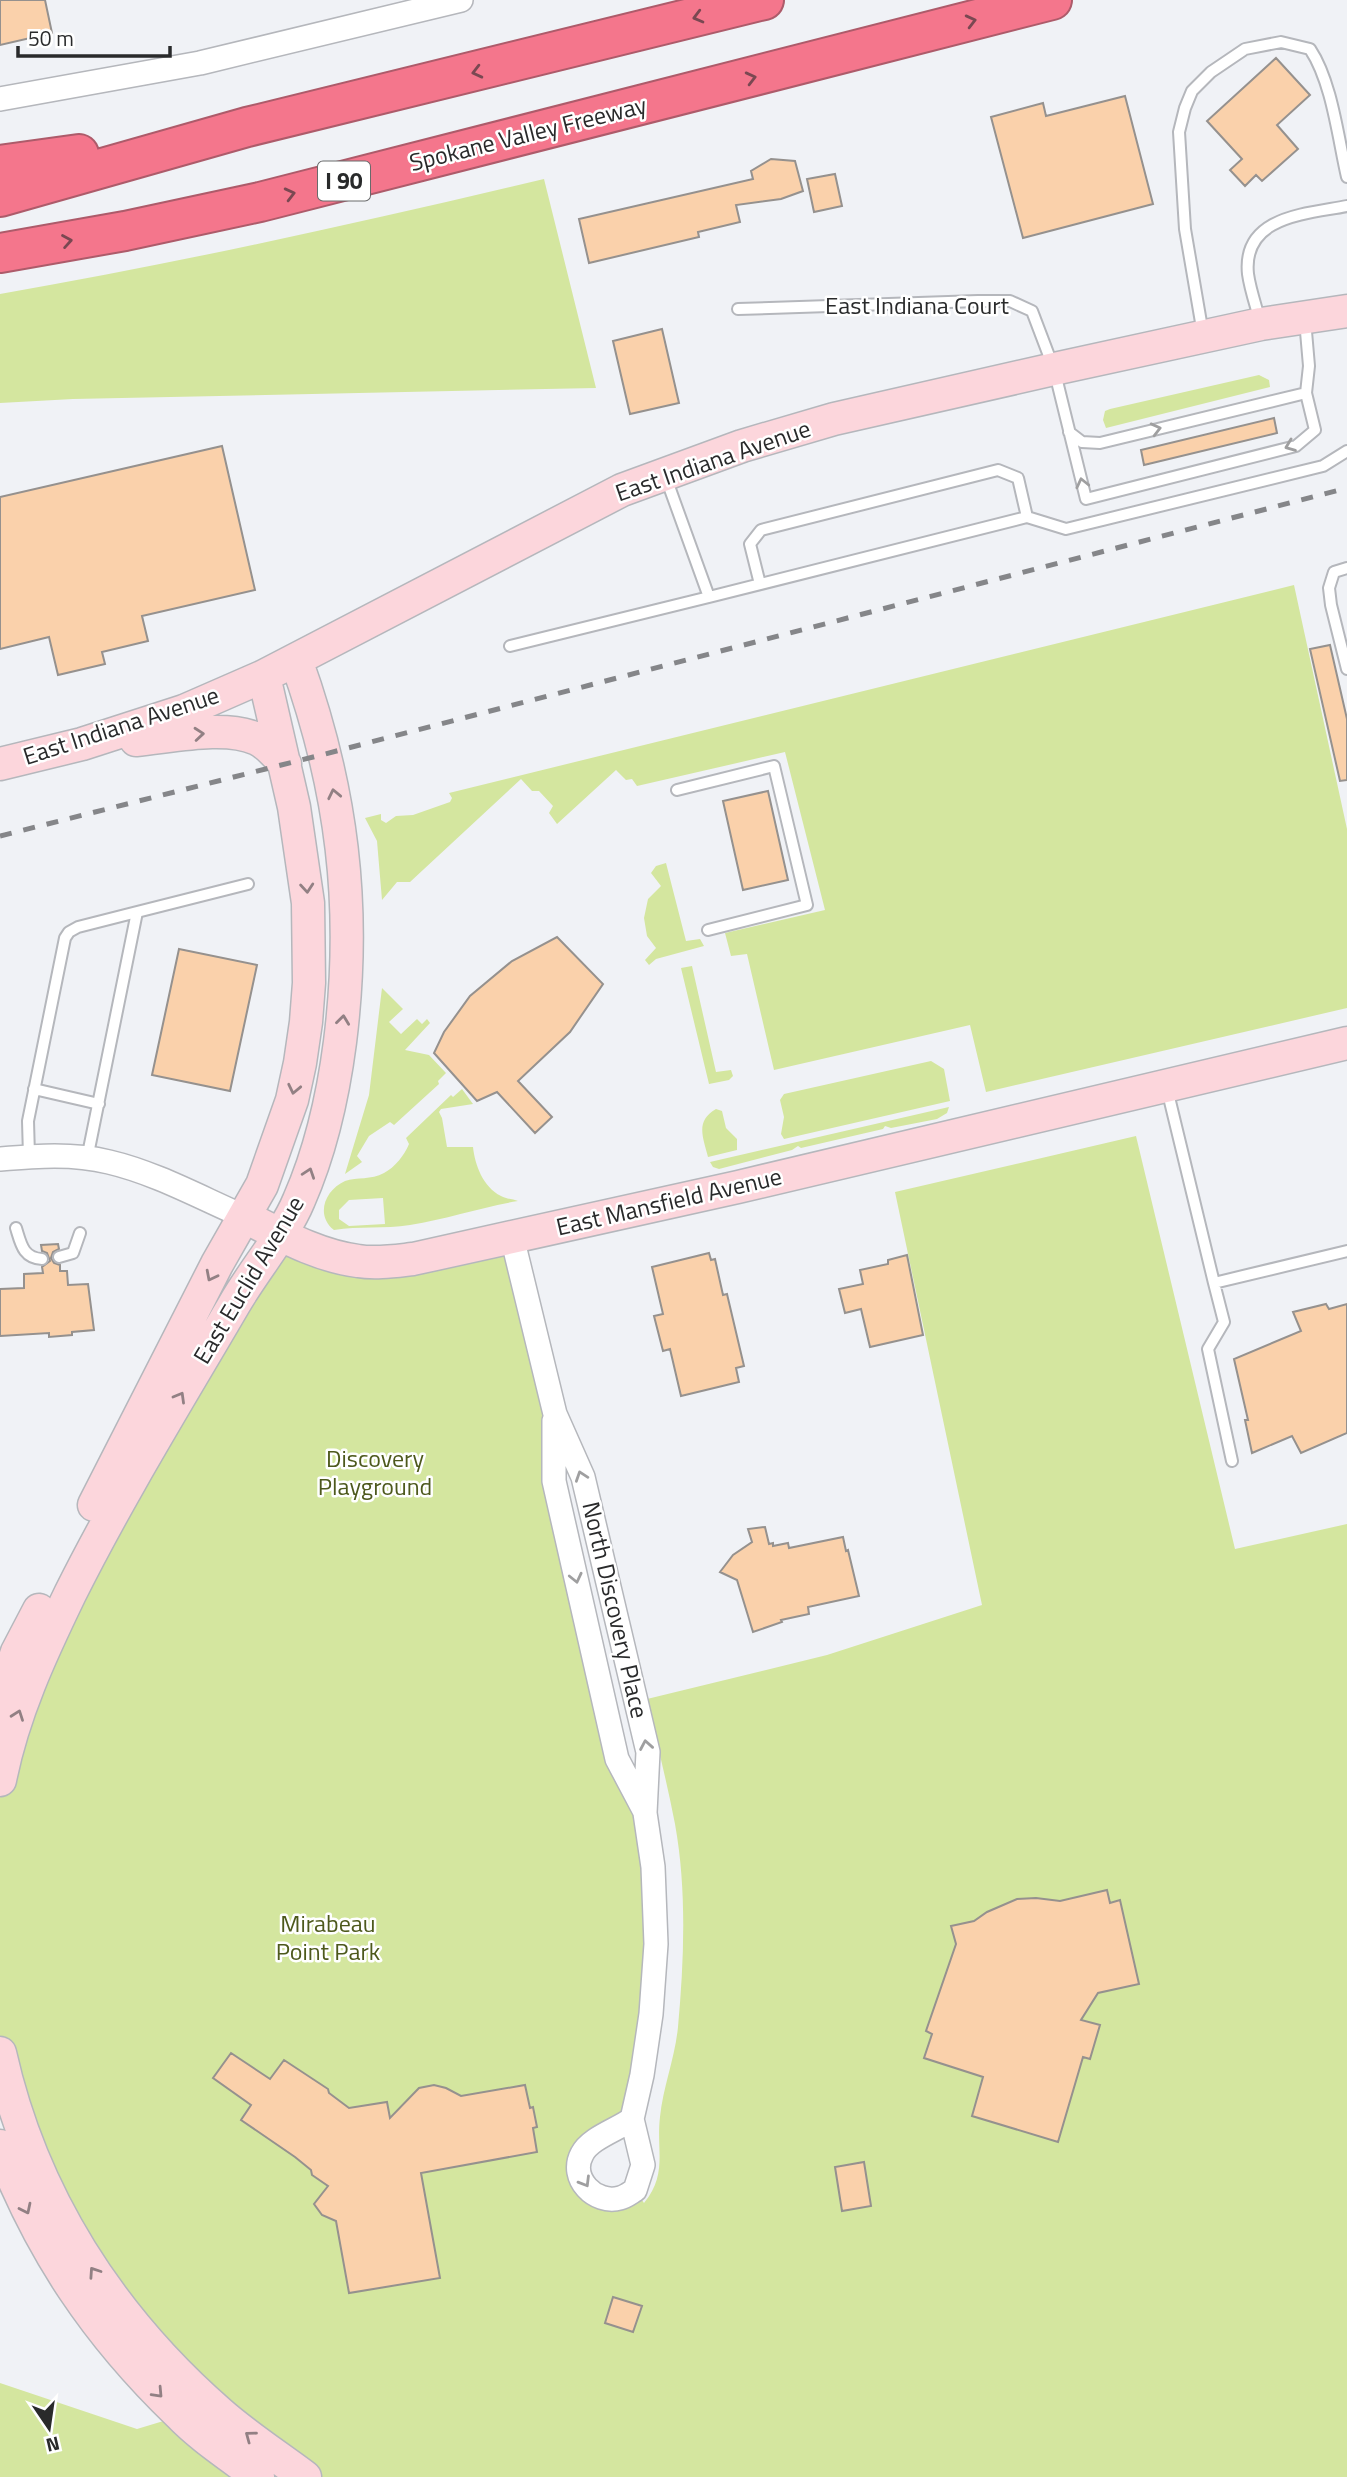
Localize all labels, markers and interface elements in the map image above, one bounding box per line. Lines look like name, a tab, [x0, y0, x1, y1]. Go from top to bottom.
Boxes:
one-way arrow	[692, 9, 704, 23]
scale bar	[18, 14, 170, 58]
one-way arrow	[965, 15, 977, 29]
text: 50 m	[28, 22, 74, 54]
one-way arrow	[472, 64, 484, 78]
one-way arrow	[744, 72, 756, 86]
street label: Spokane Valley Freeway	[405, 86, 651, 180]
road number: I 90	[318, 162, 370, 200]
one-way arrow	[284, 188, 296, 202]
one-way arrow	[61, 234, 73, 249]
street label: East Indiana Court	[825, 287, 1010, 323]
street label: East Indiana Avenue	[610, 410, 815, 510]
one-way arrow	[1150, 423, 1162, 437]
one-way arrow	[1285, 437, 1297, 451]
one-way arrow	[1076, 477, 1091, 489]
street label: East Indiana Avenue	[18, 676, 223, 774]
one-way arrow	[194, 727, 205, 742]
one-way arrow	[327, 788, 342, 800]
one-way arrow	[299, 883, 314, 894]
one-way arrow	[335, 1014, 350, 1026]
one-way arrow	[288, 1083, 303, 1095]
street label: East Mansfield Avenue	[553, 1158, 785, 1244]
one-way arrow	[301, 1167, 315, 1179]
street label: East Euclid Avenue	[184, 1189, 313, 1370]
one-way arrow	[206, 1269, 219, 1281]
one-way arrow	[172, 1392, 185, 1405]
park label: Discovery Playground	[318, 1440, 432, 1504]
one-way arrow	[576, 1471, 590, 1483]
street label: North Discovery Place	[574, 1498, 658, 1722]
one-way arrow	[568, 1572, 582, 1584]
one-way arrow	[10, 1709, 24, 1721]
one-way arrow	[639, 1739, 654, 1751]
park label: Mirabeau Point Park	[276, 1905, 381, 1969]
one-way arrow	[577, 2175, 590, 2188]
one-way arrow	[18, 2202, 32, 2214]
one-way arrow	[90, 2267, 102, 2280]
one-way arrow	[150, 2385, 163, 2398]
north arrow	[14, 2393, 84, 2463]
text: N	[43, 2429, 63, 2461]
one-way arrow	[245, 2432, 258, 2444]

